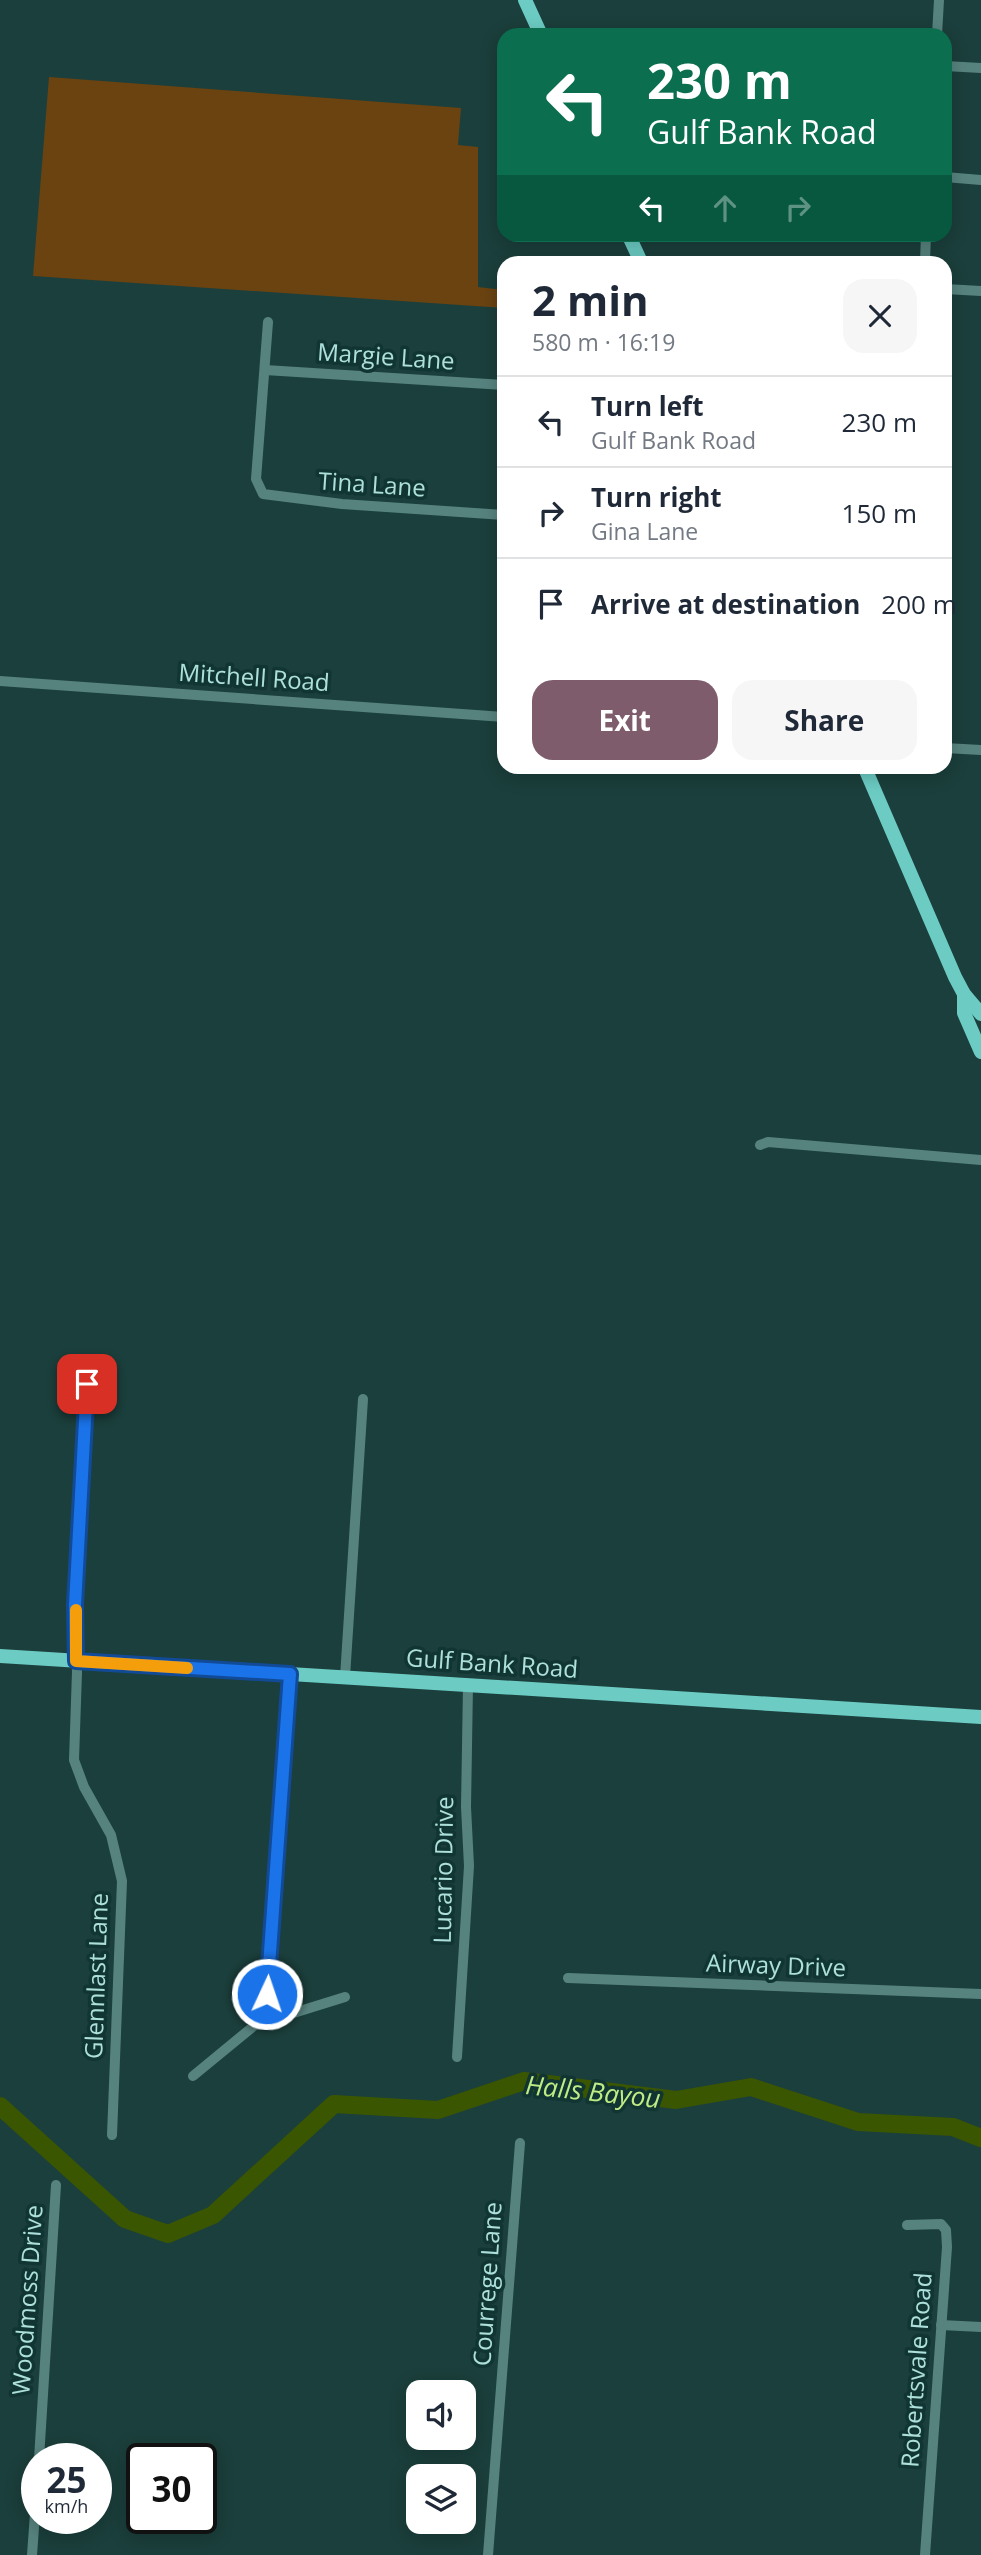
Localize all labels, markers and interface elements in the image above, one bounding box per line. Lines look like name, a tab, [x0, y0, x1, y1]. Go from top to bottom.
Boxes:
text: 230 m	[647, 47, 792, 113]
icon: left	[532, 56, 623, 147]
text: Gulf Bank Road	[647, 110, 877, 153]
icon: left	[633, 189, 671, 227]
icon: ahead	[706, 189, 744, 227]
icon: right	[779, 189, 817, 227]
text: 2 min	[532, 271, 649, 328]
button: close	[843, 279, 917, 353]
text: 580 m · 16:19	[532, 326, 675, 358]
street label: Margie Lane	[316, 334, 456, 377]
text: Turn left	[591, 388, 703, 424]
icon: left	[532, 403, 570, 441]
text: 230 m	[842, 404, 917, 440]
text: Gulf Bank Road	[591, 424, 756, 456]
street label: Tina Lane	[317, 463, 427, 504]
text: Turn right	[591, 479, 722, 515]
icon: right	[532, 494, 570, 532]
text: 150 m	[842, 495, 917, 531]
text: Gina Lane	[591, 515, 698, 547]
icon: arrive	[532, 585, 570, 623]
text: Arrive at destination	[591, 586, 860, 622]
text: 200 m	[881, 586, 957, 622]
street label: Mitchell Road	[177, 655, 331, 698]
button: Exit	[532, 680, 718, 760]
button: Share	[732, 680, 917, 760]
pin	[57, 1354, 117, 1414]
icon: arrive	[68, 1365, 106, 1403]
street label: Gulf Bank Road	[405, 1640, 579, 1685]
street label: Lucario Drive	[425, 1796, 460, 1944]
street label: Glennlast Lane	[76, 1892, 115, 2060]
street label: Airway Drive	[706, 1946, 847, 1983]
position arrow	[230, 1957, 304, 2031]
water label: Halls Bayou	[524, 2066, 662, 2116]
street label: Courrege Lane	[464, 2201, 509, 2367]
street label: Woodmoss Drive	[3, 2204, 50, 2396]
street label: Robertsvale Road	[892, 2271, 939, 2469]
map controls	[406, 2380, 476, 2534]
button: sound	[406, 2380, 476, 2450]
speed limit sign: 30	[126, 2443, 217, 2534]
text: 25	[46, 2456, 87, 2503]
button: layers	[406, 2464, 476, 2534]
text: km/h	[45, 2494, 88, 2518]

